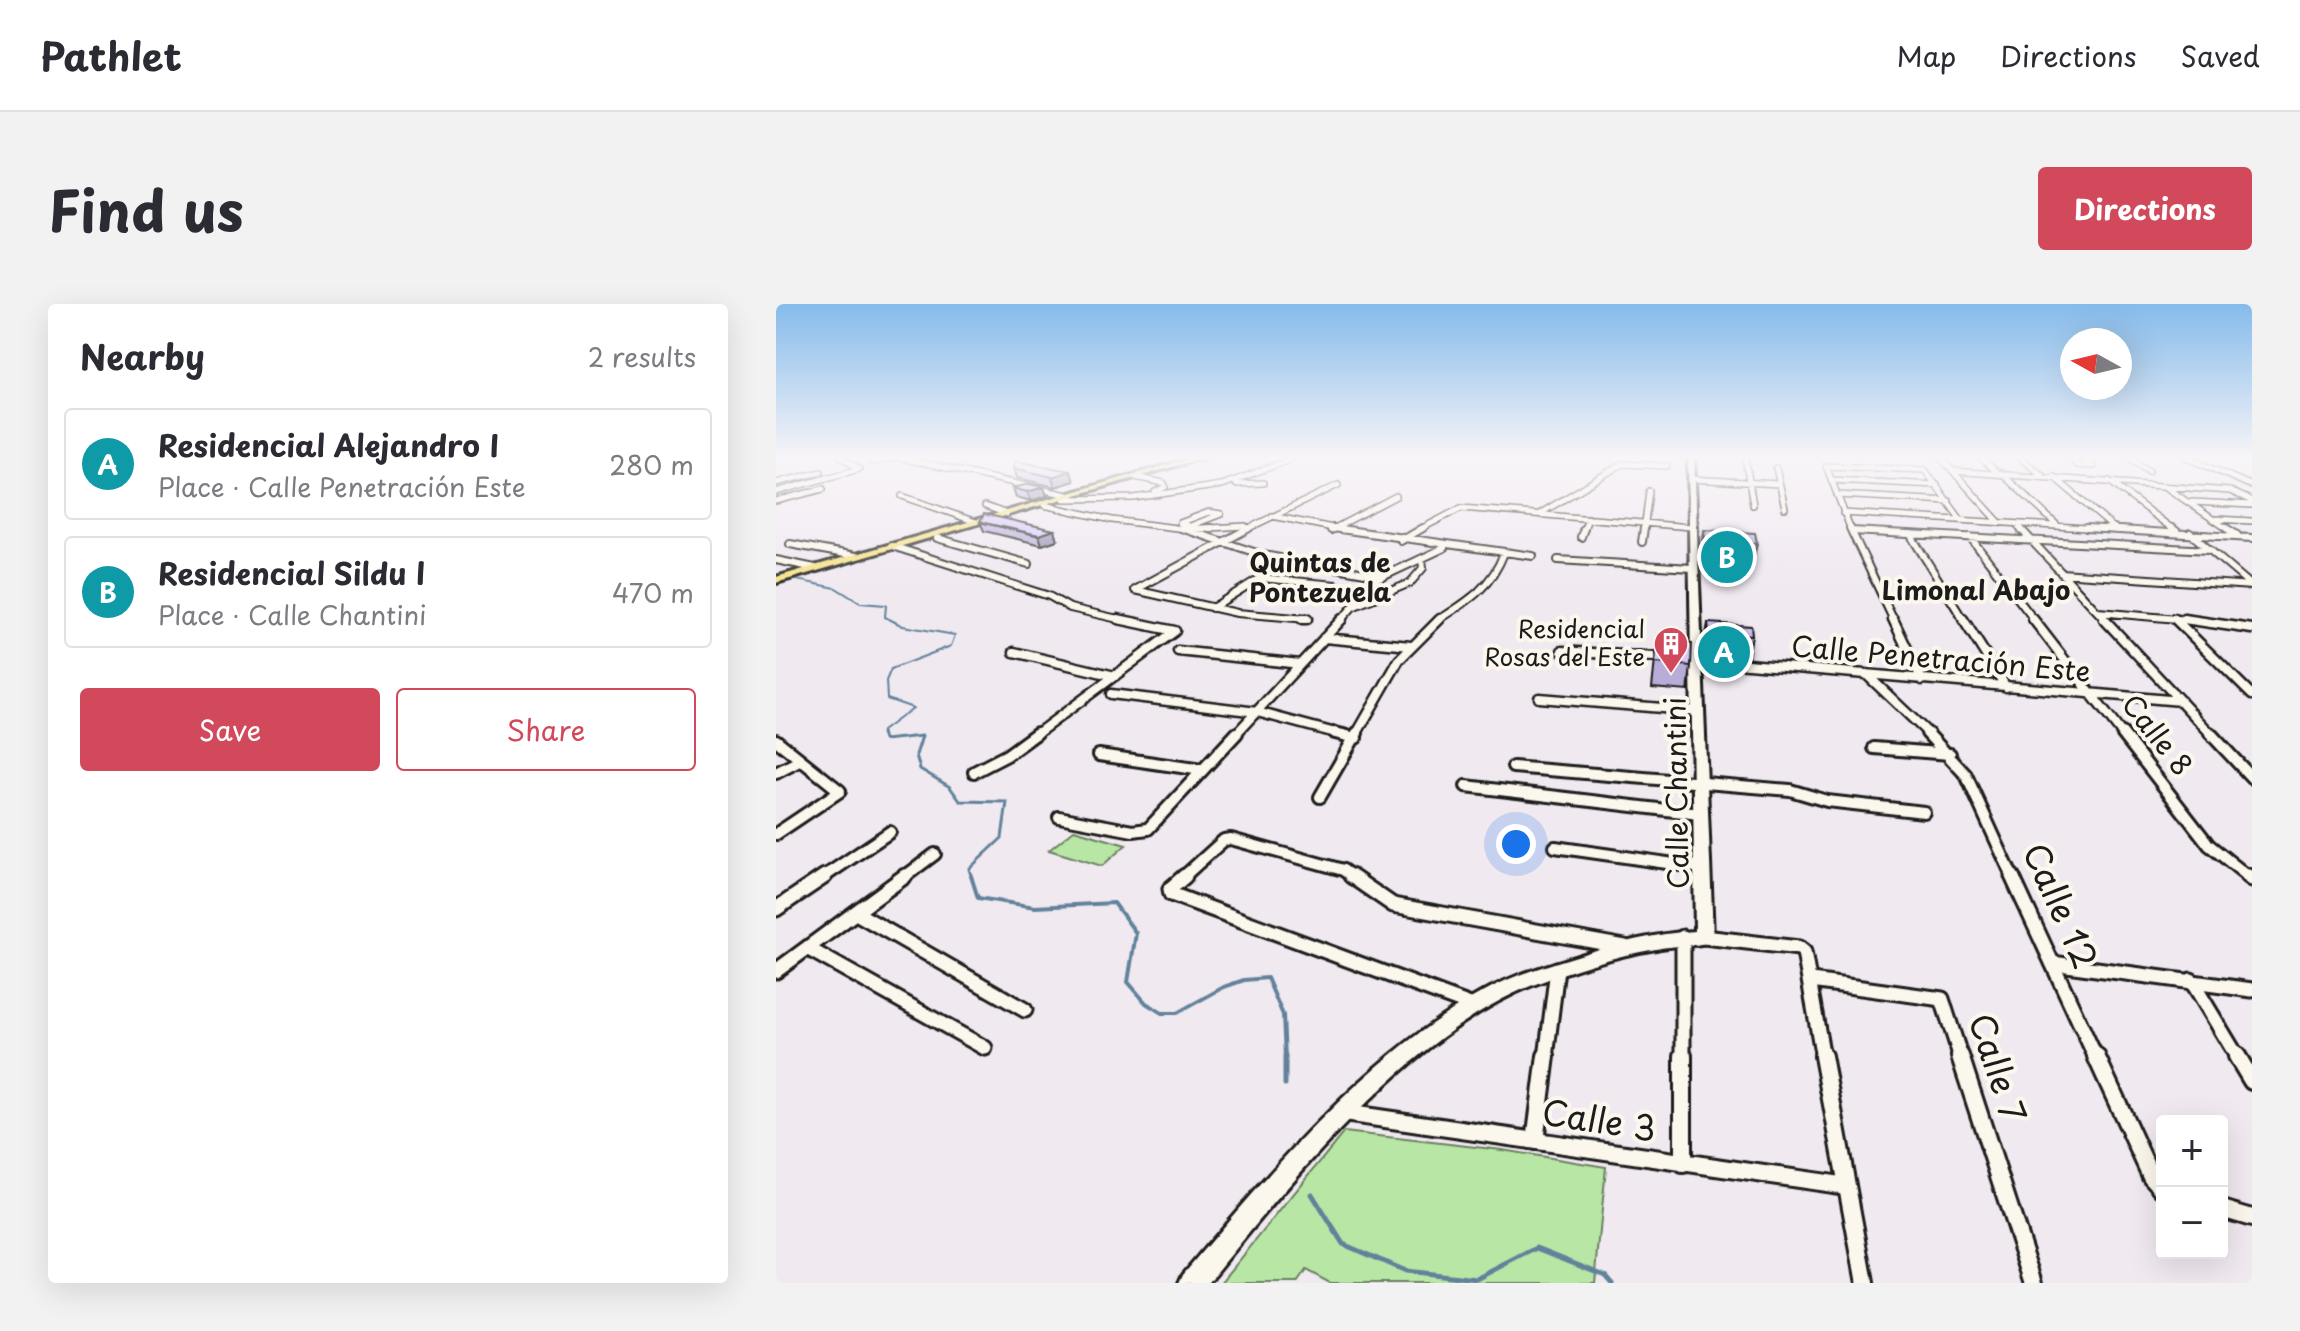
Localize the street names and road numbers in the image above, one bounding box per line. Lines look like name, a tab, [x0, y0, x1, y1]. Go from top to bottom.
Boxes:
street label: Calle Penetración Este	[1790, 623, 2093, 692]
street label: Calle 8	[2112, 684, 2204, 784]
street label: Calle Chantini	[1652, 697, 1699, 890]
street label: Calle 12	[2011, 834, 2113, 976]
street label: Calle 7	[1957, 1006, 2041, 1129]
street label: Calle 3	[1539, 1084, 1660, 1154]

